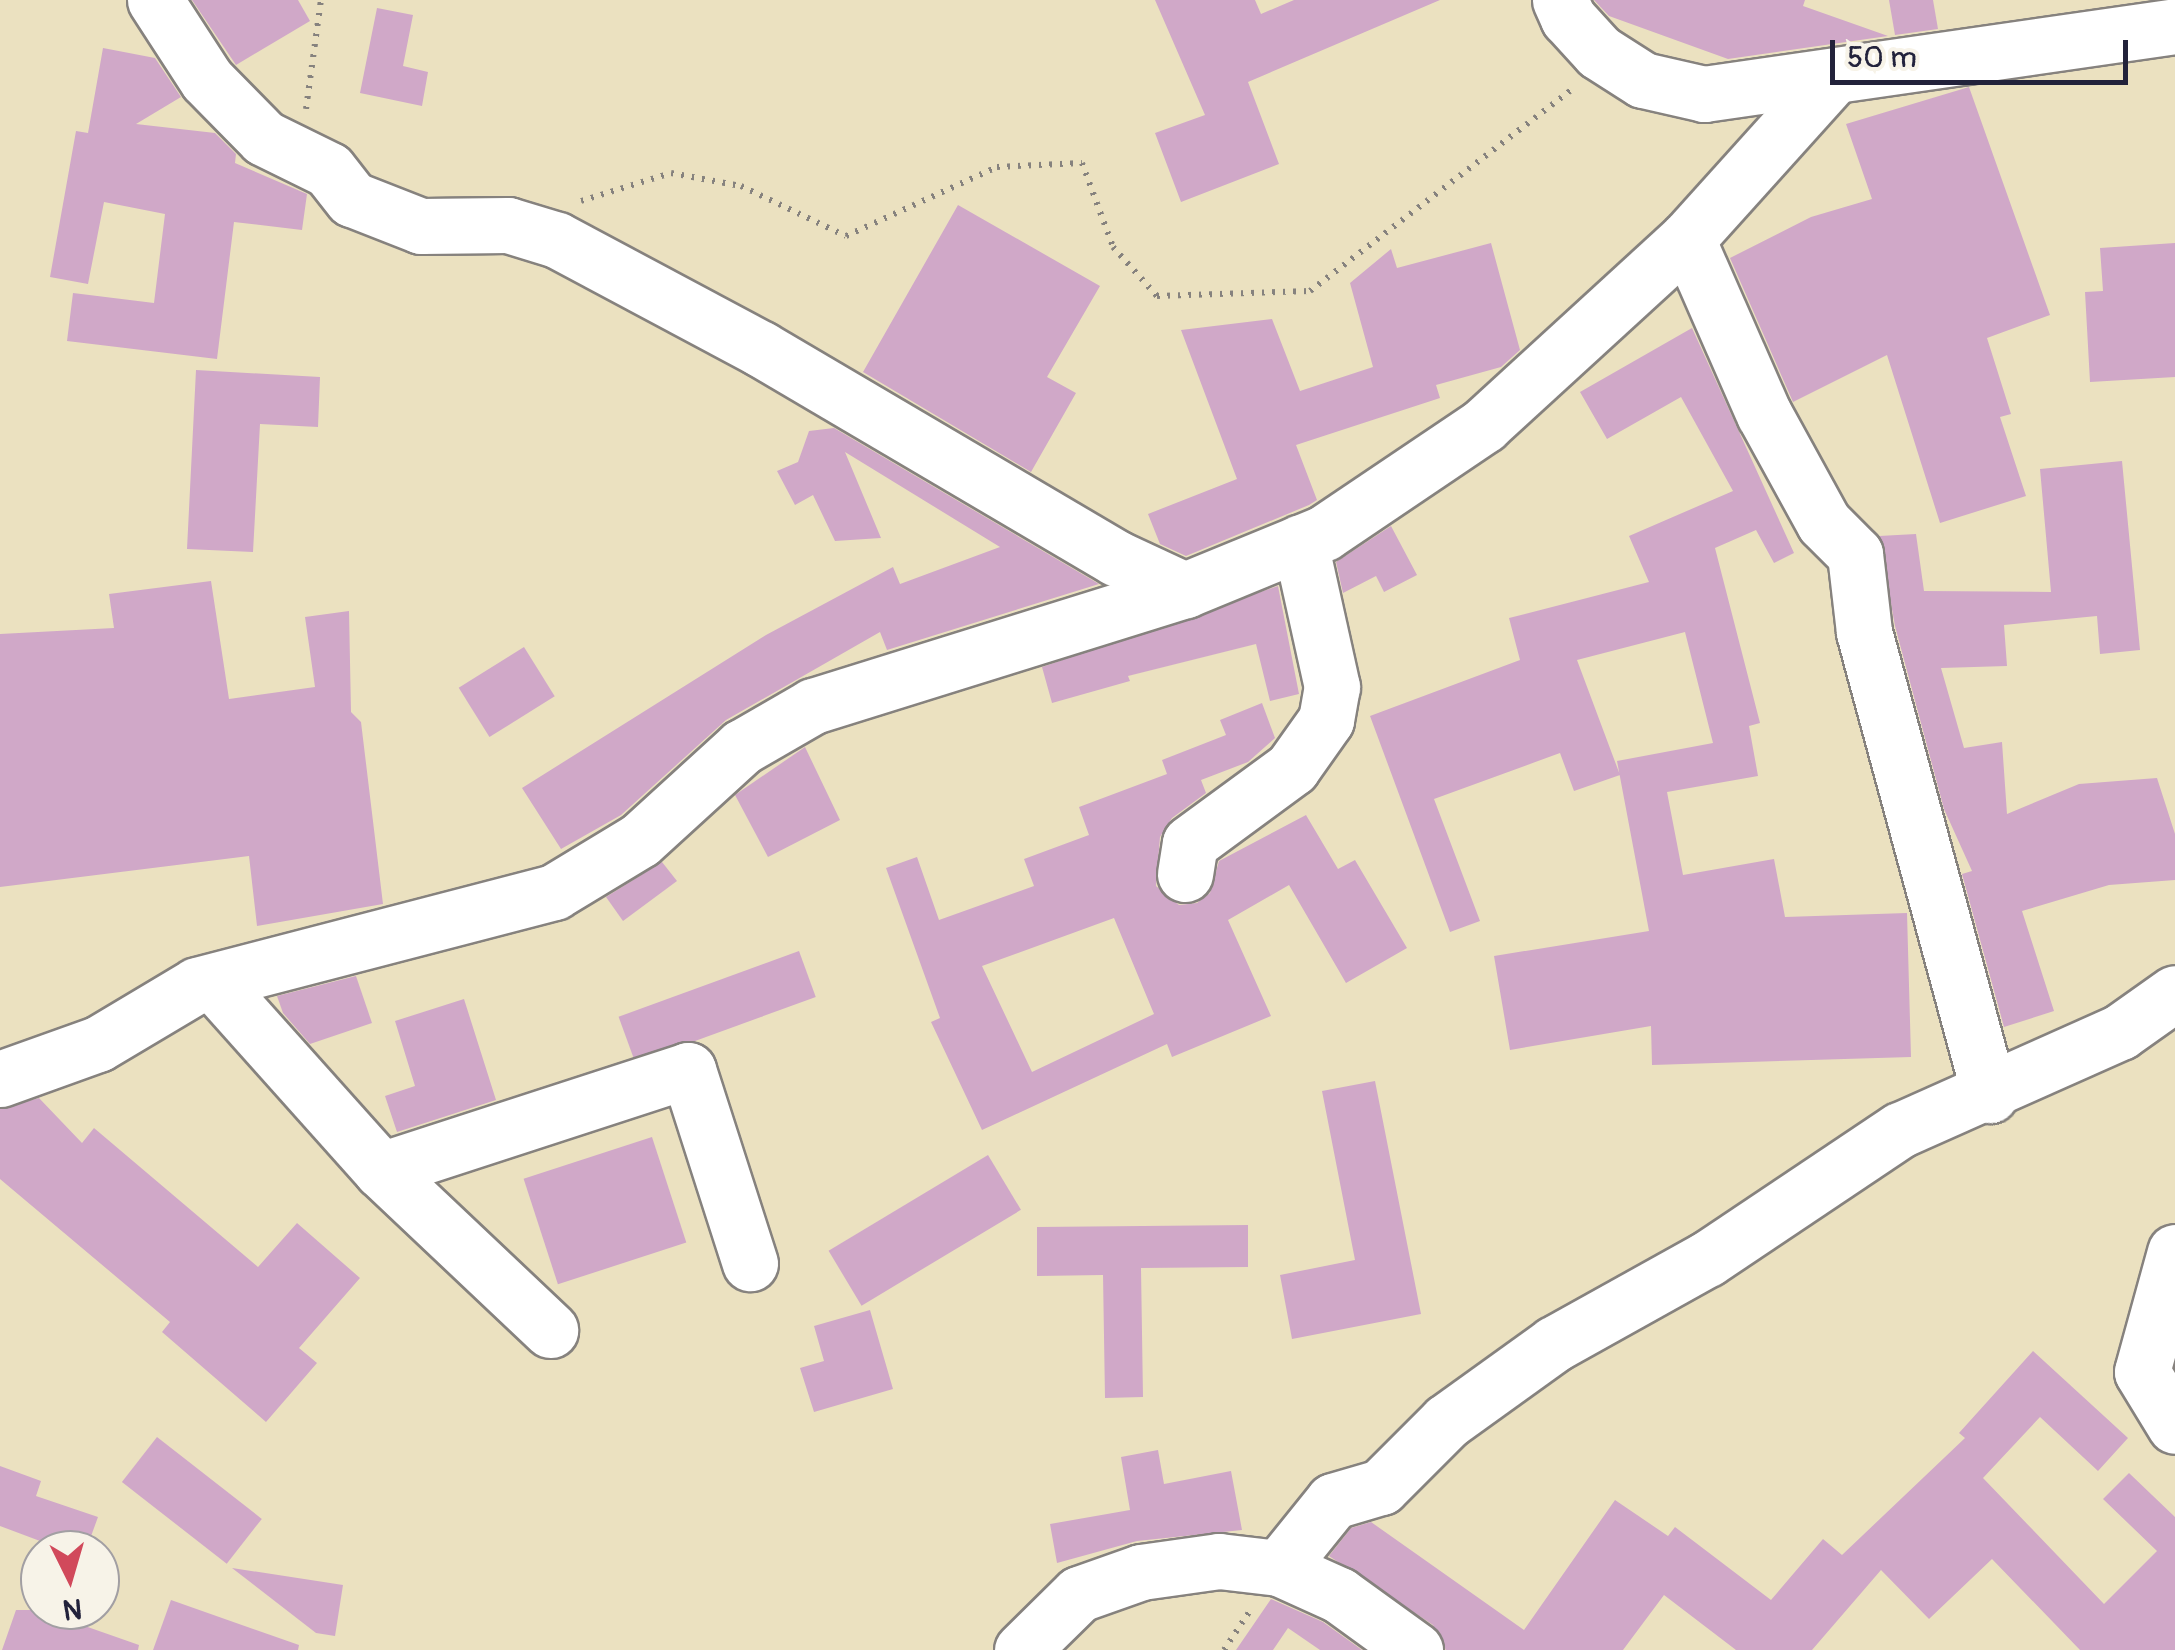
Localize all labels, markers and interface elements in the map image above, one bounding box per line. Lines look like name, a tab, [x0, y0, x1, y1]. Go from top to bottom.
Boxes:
scale bar	[1835, 20, 2132, 82]
text: 50 m	[1847, 39, 1917, 76]
north arrow	[20, 1530, 120, 1630]
text: N	[62, 1590, 83, 1627]

